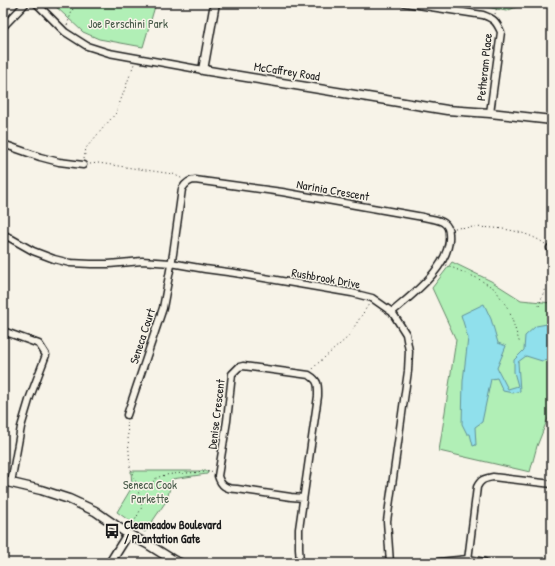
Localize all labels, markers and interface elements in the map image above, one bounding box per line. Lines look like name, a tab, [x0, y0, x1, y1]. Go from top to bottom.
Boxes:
park label: Joe Perschini Park	[88, 15, 168, 32]
street label: Petheram Place	[472, 32, 496, 102]
street label: McCaffrey Road	[253, 57, 321, 85]
street label: Narinia Crescent	[295, 175, 372, 205]
street label: Rushbrook Drive	[290, 264, 362, 292]
street label: Seneca Court	[125, 305, 159, 366]
street label: Denise Crescent	[203, 377, 229, 450]
park label: Seneca Cook Parkette	[123, 476, 177, 507]
place label: Cleameadow Boulevard / PLantation Gate	[124, 516, 222, 547]
bus stop icon: Cleameadow Boulevard / PLantation Gate	[103, 522, 121, 540]

